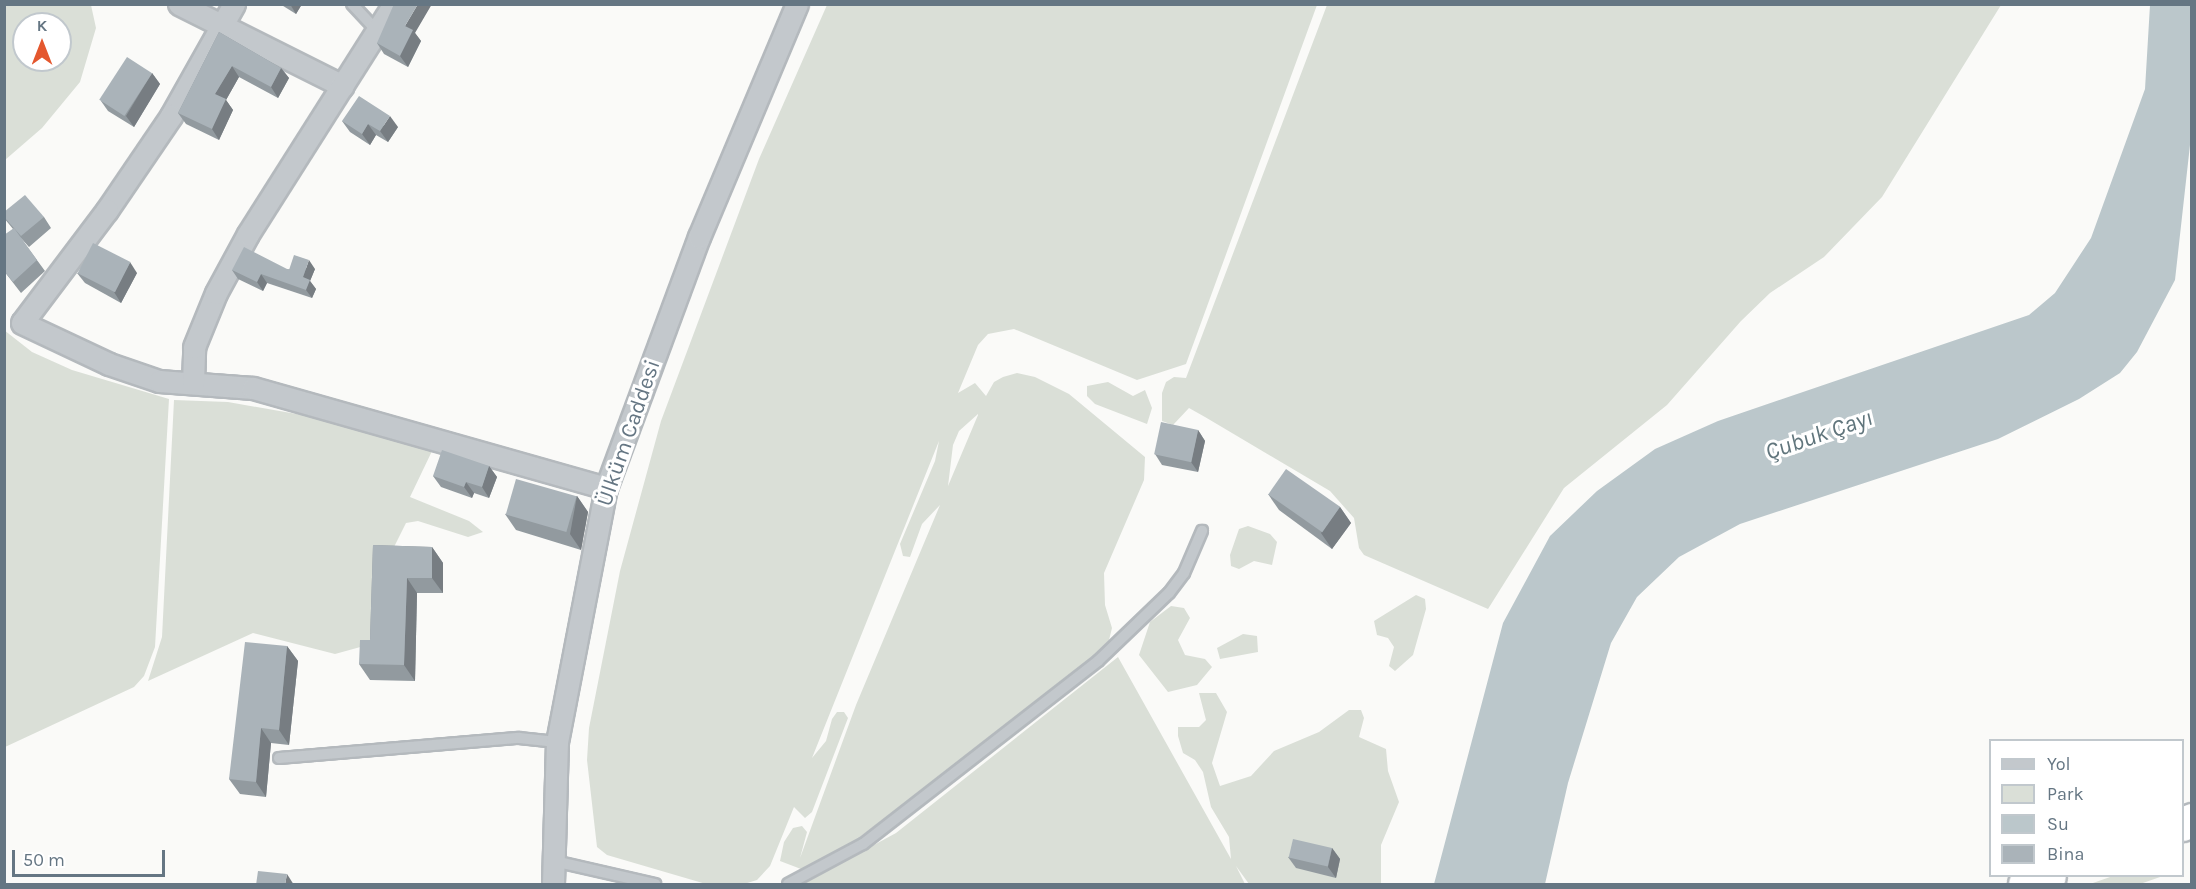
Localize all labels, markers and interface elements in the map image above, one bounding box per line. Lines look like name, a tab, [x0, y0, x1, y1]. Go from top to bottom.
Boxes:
north arrow	[12, 12, 72, 72]
text: K	[37, 16, 47, 35]
street label: Ülküm Caddesi	[592, 356, 666, 510]
water label: Çubuk Çayı	[1762, 403, 1876, 467]
legend	[1989, 739, 2184, 877]
text: Yol	[2047, 753, 2071, 775]
text: Park	[2047, 783, 2084, 805]
text: Su	[2047, 813, 2069, 835]
scale bar	[15, 838, 168, 876]
text: Bina	[2047, 843, 2084, 865]
text: 50 m	[23, 849, 65, 871]

